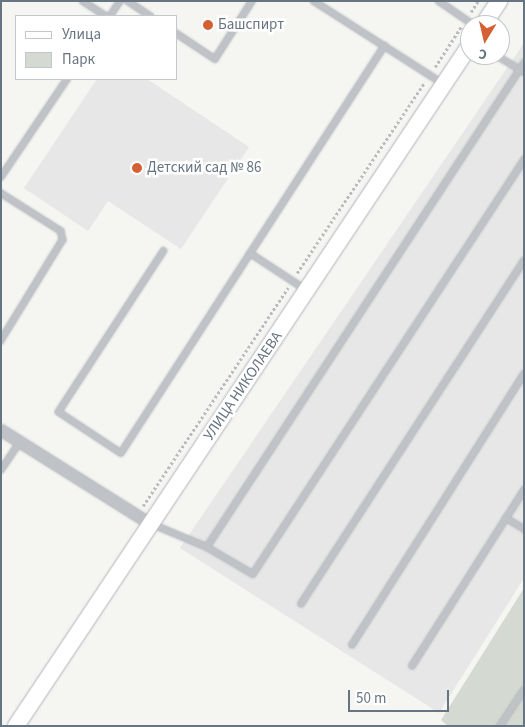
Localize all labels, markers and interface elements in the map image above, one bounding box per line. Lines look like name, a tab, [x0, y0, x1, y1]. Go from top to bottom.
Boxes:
legend	[15, 15, 178, 80]
north arrow	[460, 15, 510, 65]
place label: Башспирт	[218, 16, 284, 34]
marker: Башспирт	[202, 19, 214, 31]
text: Улица	[62, 24, 101, 45]
text: С	[477, 43, 488, 64]
text: Парк	[62, 49, 95, 70]
place label: Детский сад № 86	[147, 159, 261, 177]
marker: Детский сад № 86	[131, 162, 143, 174]
street label: УЛИЦА НИКОЛАЕВА	[200, 328, 286, 444]
scale bar	[350, 680, 451, 712]
text: 50 m	[356, 688, 386, 709]

